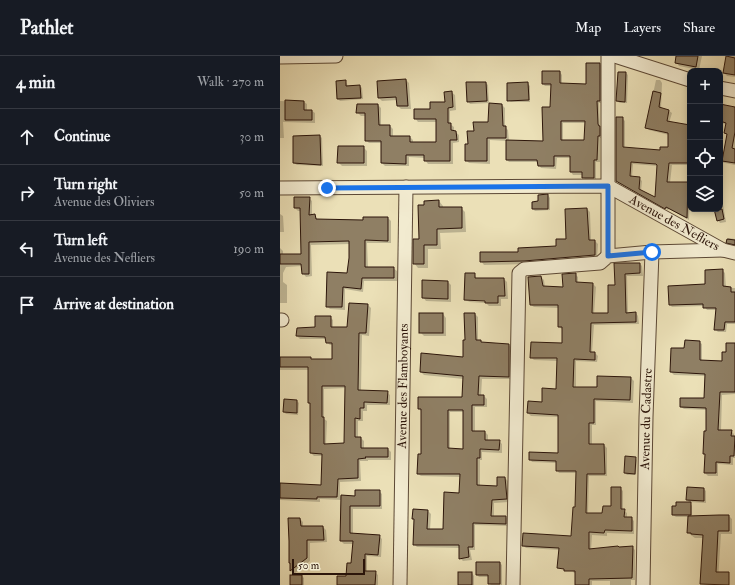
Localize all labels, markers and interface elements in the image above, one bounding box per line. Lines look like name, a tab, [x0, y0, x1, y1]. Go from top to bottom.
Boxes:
text: Pathlet	[20, 16, 74, 40]
text: Map	[575, 19, 601, 36]
text: Layers	[623, 19, 661, 36]
text: Share	[683, 19, 715, 36]
map controls	[687, 68, 723, 212]
button: +	[687, 68, 723, 104]
text: 4 min	[16, 72, 55, 93]
text: Walk · 270 m	[197, 74, 264, 90]
button: −	[687, 104, 723, 140]
icon: ahead	[16, 126, 38, 148]
text: Continue	[54, 127, 110, 146]
text: 30 m	[240, 129, 264, 145]
button: locate	[687, 140, 723, 176]
text: Turn right	[54, 175, 117, 194]
button: layers	[687, 176, 723, 212]
route end	[318, 179, 336, 197]
icon: right	[16, 182, 38, 204]
text: 50 m	[239, 185, 264, 201]
street label: Avenue des Nefliers	[625, 191, 723, 255]
text: Avenue des Oliviers	[54, 194, 154, 210]
text: Turn left	[54, 231, 108, 250]
icon: left	[16, 238, 38, 260]
text: 190 m	[233, 241, 264, 257]
route start	[643, 243, 661, 261]
text: Avenue des Nefliers	[54, 250, 155, 266]
icon: arrive	[16, 294, 38, 316]
text: Arrive at destination	[54, 295, 174, 314]
street label: Avenue des Flamboyants	[394, 323, 413, 450]
street label: Avenue du Cadastre	[637, 367, 656, 471]
scale bar	[292, 557, 365, 576]
text: 50 m	[298, 559, 319, 572]

